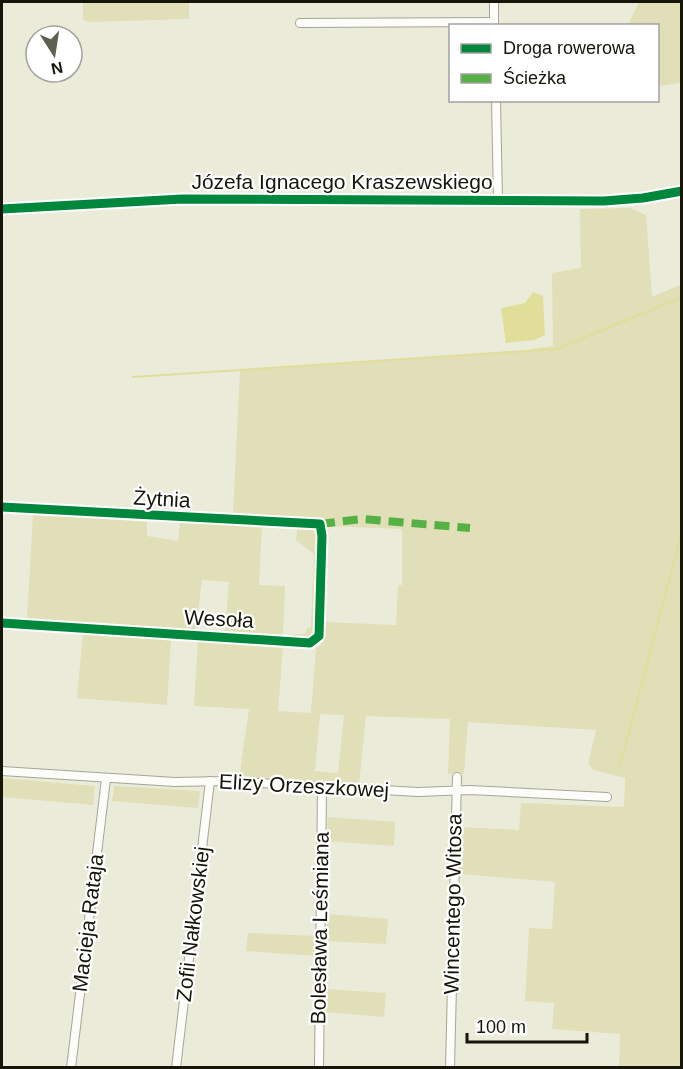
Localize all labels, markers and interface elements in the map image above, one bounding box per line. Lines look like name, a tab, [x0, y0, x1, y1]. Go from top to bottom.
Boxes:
north arrow	[24, 24, 84, 84]
legend	[449, 24, 659, 102]
text: Droga rowerowa	[503, 38, 636, 58]
text: N	[50, 59, 64, 78]
text: Ścieżka	[503, 67, 567, 88]
street label: Józefa Ignacego Kraszewskiego	[191, 170, 493, 193]
street label: Żytnia	[133, 486, 192, 511]
street label: Wesoła	[184, 605, 255, 632]
street label: Elizy Orzeszkowej	[218, 770, 390, 801]
street label: Wincentego Witosa	[439, 813, 466, 995]
street label: Bolesława Leśmiana	[306, 831, 333, 1024]
street label: Zofii Nałkowskiej	[172, 845, 213, 1003]
street label: Macieja Rataja	[68, 852, 107, 993]
scale bar	[467, 1006, 587, 1044]
text: 100 m	[476, 1017, 526, 1037]

